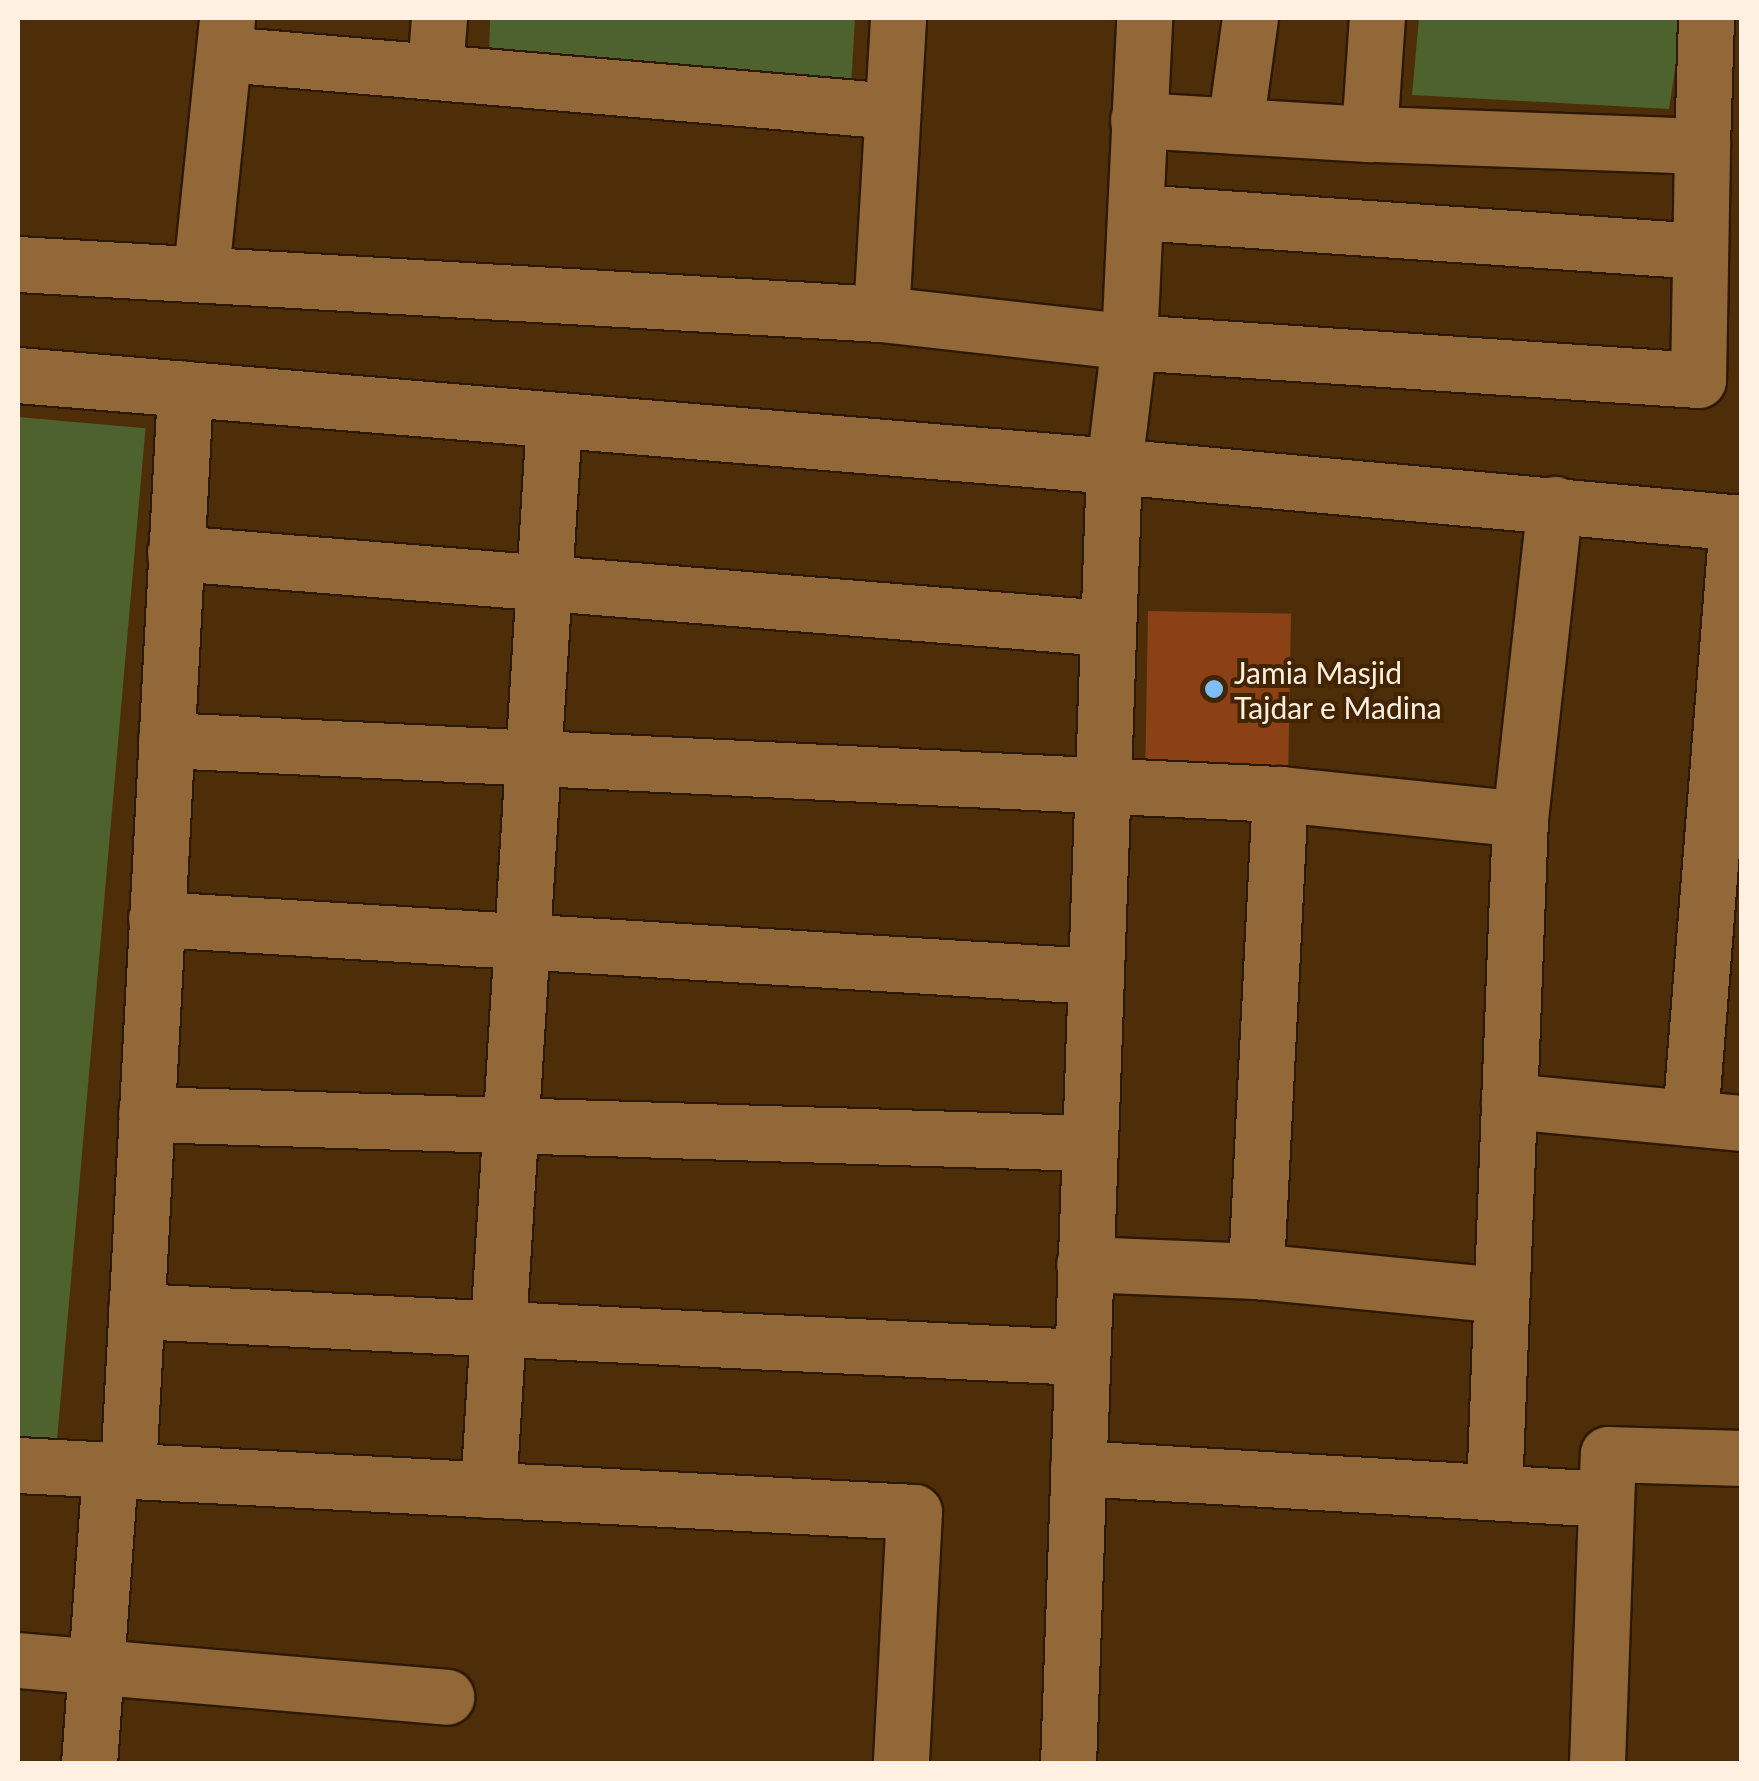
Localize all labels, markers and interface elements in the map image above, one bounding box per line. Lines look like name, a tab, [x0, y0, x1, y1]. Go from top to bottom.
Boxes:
place label: Jamia Masjid Tajdar e Madina	[1234, 654, 1442, 724]
marker: Jamia Masjid Tajdar e Madina	[1203, 678, 1225, 700]

